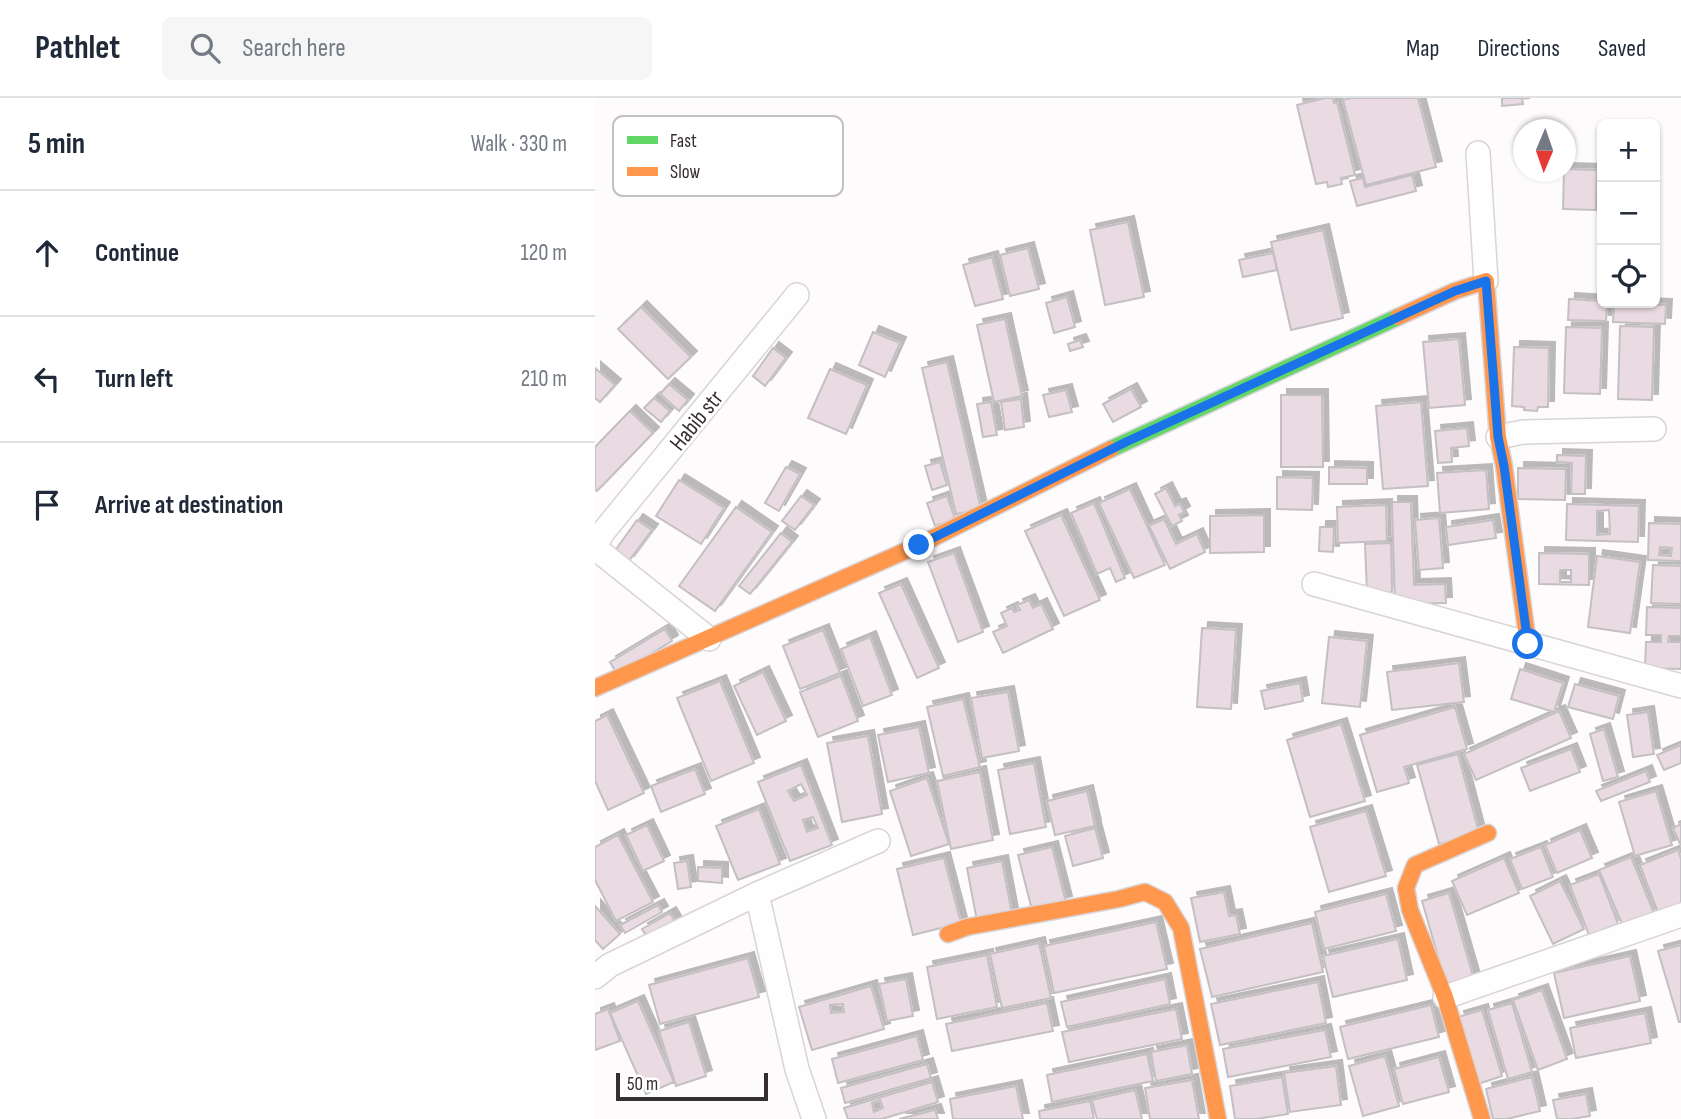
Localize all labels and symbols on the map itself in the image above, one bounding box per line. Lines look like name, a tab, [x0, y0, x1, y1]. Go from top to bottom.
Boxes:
legend	[613, 116, 843, 196]
north arrow	[1513, 119, 1576, 182]
text: Fast	[670, 130, 697, 153]
text: Slow	[670, 161, 700, 184]
street label: Habib str	[664, 385, 730, 456]
route end	[903, 529, 934, 560]
route start	[1512, 628, 1543, 659]
scale bar	[616, 1070, 768, 1102]

